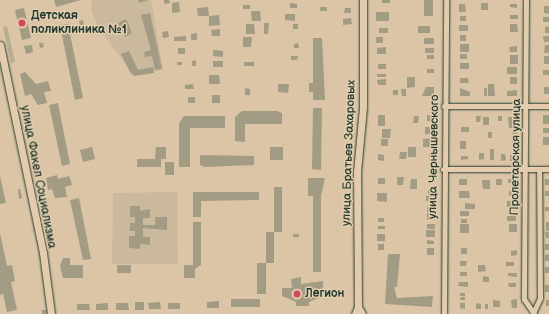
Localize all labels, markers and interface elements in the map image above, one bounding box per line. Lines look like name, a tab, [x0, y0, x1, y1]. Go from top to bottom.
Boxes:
place label: Детская поликлиника №1	[31, 9, 127, 37]
marker: Детская поликлиника №1	[16, 17, 28, 29]
street label: улица Братьев Захаровых	[339, 80, 359, 226]
street label: улица Чернышевского	[426, 95, 442, 219]
street label: Пролетарская улица	[508, 98, 524, 216]
street label: улица Факел Социализма	[17, 104, 59, 250]
place label: Легион	[305, 287, 344, 301]
marker: Легион	[292, 289, 302, 299]

